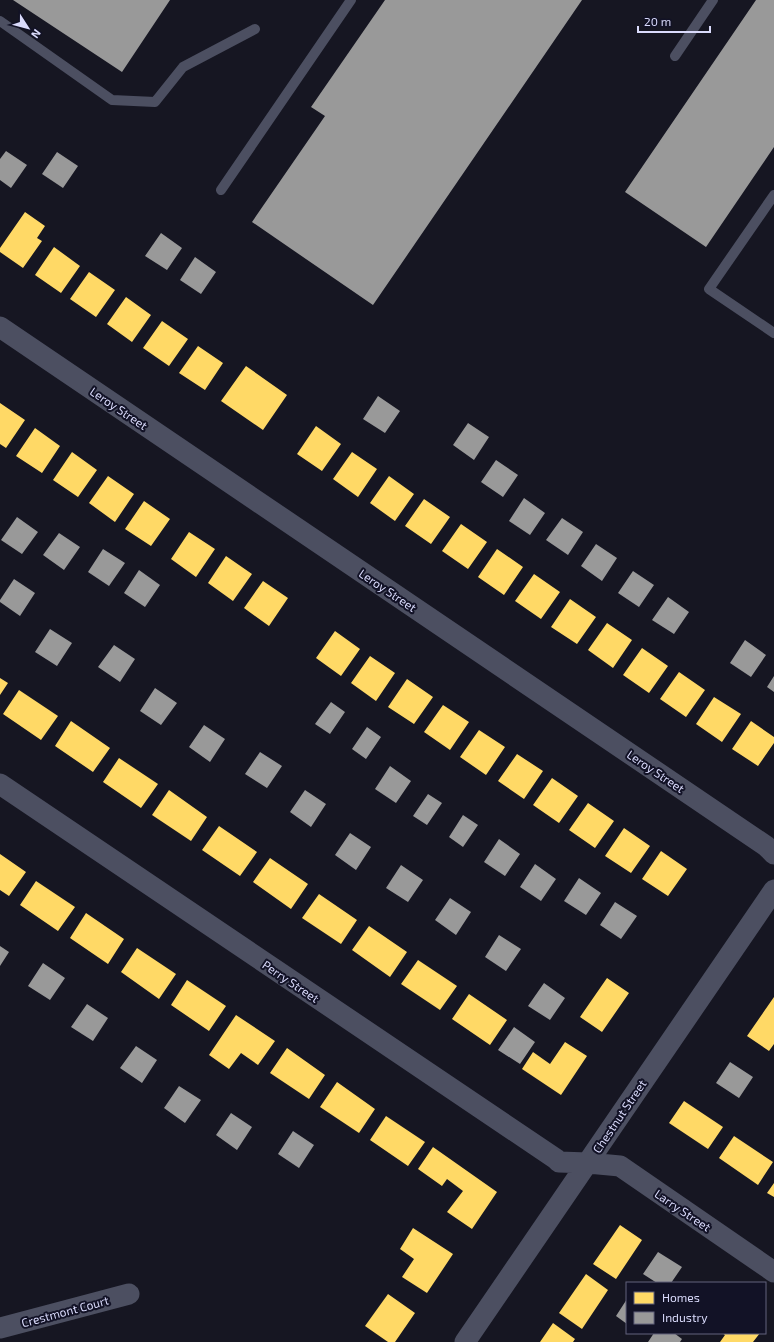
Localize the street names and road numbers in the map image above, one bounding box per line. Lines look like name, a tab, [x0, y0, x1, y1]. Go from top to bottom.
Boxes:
street label: Leroy Street	[88, 384, 151, 433]
street label: Leroy Street	[357, 566, 420, 615]
street label: Leroy Street	[625, 747, 688, 796]
street label: Perry Street	[260, 957, 322, 1005]
street label: Chestnut Street	[589, 1076, 649, 1155]
street label: Larry Street	[652, 1186, 714, 1234]
street label: Crestmont Court	[20, 1292, 111, 1329]

